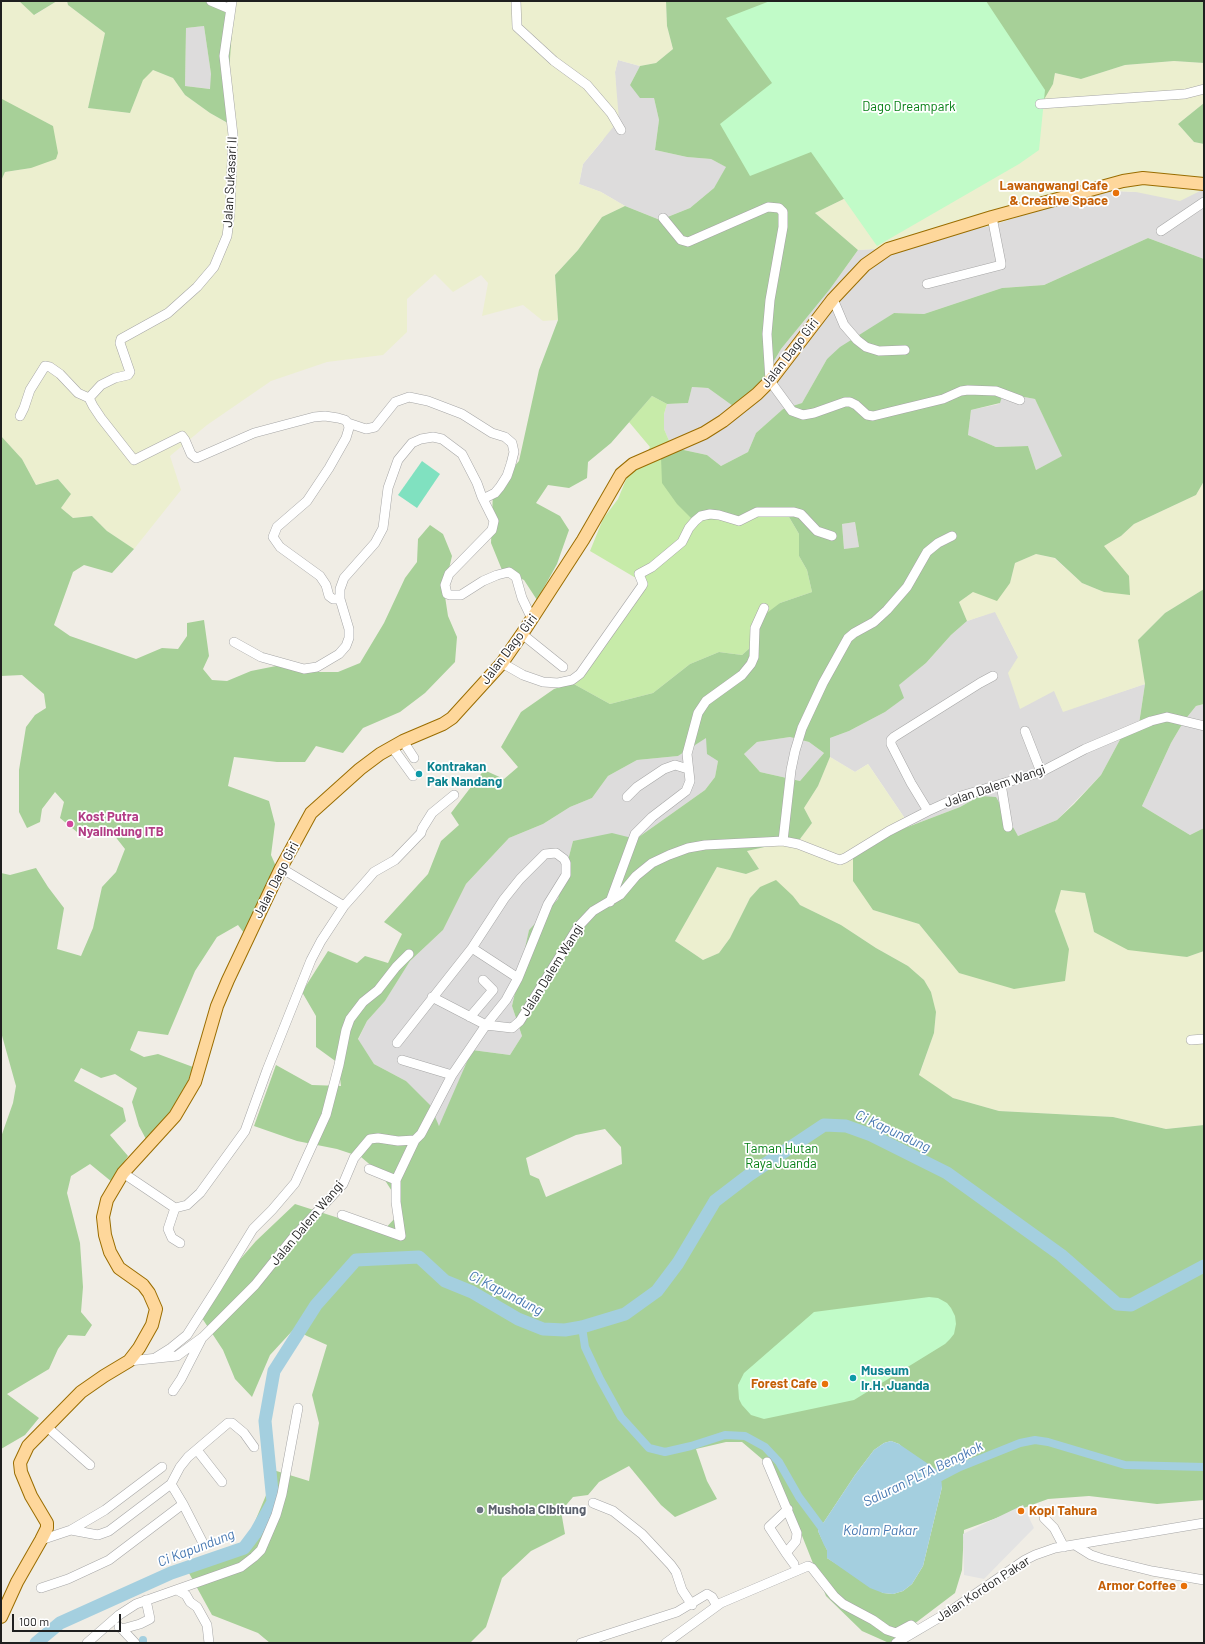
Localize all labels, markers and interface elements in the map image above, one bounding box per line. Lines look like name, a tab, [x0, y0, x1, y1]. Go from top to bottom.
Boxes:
park label: Dago Dreampark	[862, 99, 956, 115]
street label: Jalan Sukasari II	[220, 136, 240, 228]
place label: Lawangwangi Cafe & Creative Space	[1000, 178, 1108, 209]
marker: Lawangwangi Cafe & Creative Space	[1111, 188, 1121, 198]
street label: Jalan Dago Giri	[758, 315, 822, 391]
street label: Jalan Dago Giri	[478, 611, 540, 687]
place label: Kontrakan Pak Nandang	[427, 759, 502, 790]
street label: Jalan Dalem Wangi	[942, 761, 1048, 811]
marker: Kontrakan Pak Nandang	[414, 769, 424, 779]
place label: Kost Putra Nyalindung ITB	[78, 809, 164, 840]
marker: Kost Putra Nyalindung ITB	[65, 819, 75, 829]
street label: Jalan Dago Giri	[250, 839, 302, 921]
street label: Jalan Dalem Wangi	[517, 921, 587, 1019]
water label: Ci Kapundung	[853, 1106, 933, 1156]
park label: Taman Hutan Raya Juanda	[744, 1141, 818, 1172]
street label: Jalan Dalem Wangi	[267, 1177, 347, 1269]
water label: Ci Kapundung	[466, 1267, 546, 1319]
place label: Museum Ir.H. Juanda	[861, 1363, 929, 1394]
marker: Museum Ir.H. Juanda	[848, 1373, 858, 1383]
place label: Forest Cafe	[751, 1376, 817, 1392]
marker: Forest Cafe	[820, 1379, 830, 1389]
water label: Saluran PLTA Bengkok	[860, 1438, 986, 1510]
place label: Mushola Cibitung	[488, 1502, 586, 1518]
place label: Kopi Tahura	[1029, 1503, 1097, 1519]
marker: Mushola Cibitung	[475, 1505, 485, 1515]
marker: Kopi Tahura	[1016, 1506, 1026, 1516]
water label: Kolam Pakar	[843, 1522, 917, 1538]
water label: Ci Kapundung	[155, 1526, 237, 1570]
street label: Jalan Kordon Pakar	[933, 1553, 1033, 1625]
place label: Armor Coffee	[1098, 1578, 1176, 1594]
marker: Armor Coffee	[1179, 1581, 1189, 1591]
scale bar	[14, 1606, 123, 1632]
text: 100 m	[19, 1614, 49, 1628]

